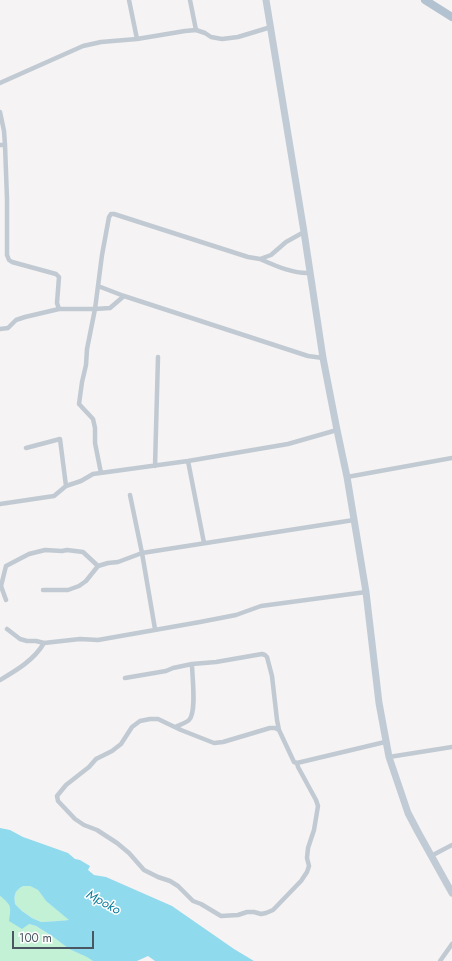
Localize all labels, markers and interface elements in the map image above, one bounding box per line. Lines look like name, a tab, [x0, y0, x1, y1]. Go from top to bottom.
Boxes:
water label: Mpoko	[83, 887, 123, 919]
scale bar	[14, 923, 96, 949]
text: 100 m	[19, 929, 52, 947]

